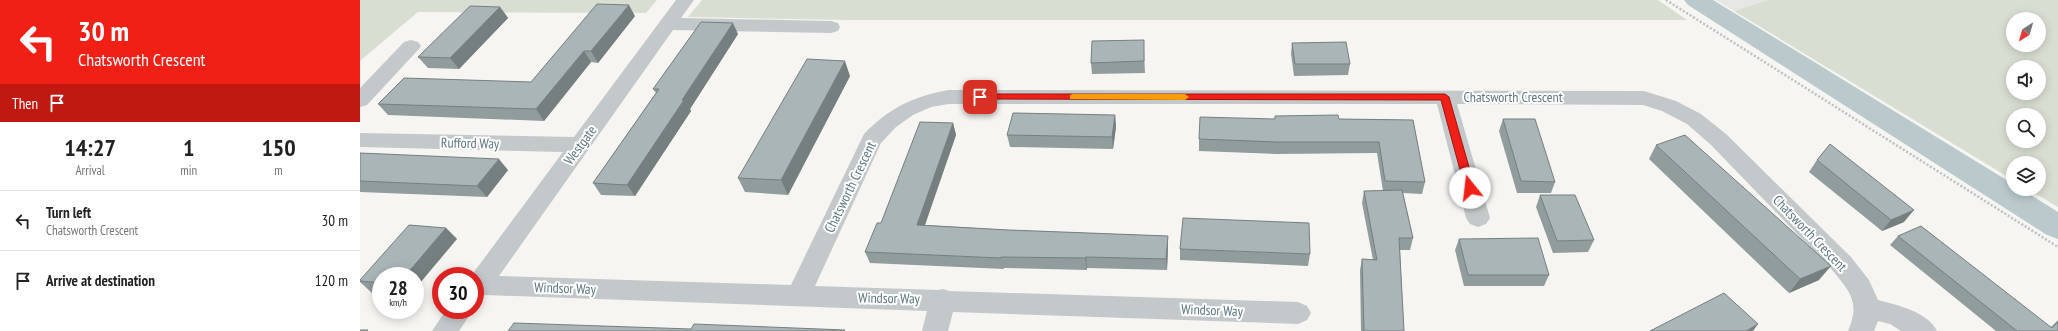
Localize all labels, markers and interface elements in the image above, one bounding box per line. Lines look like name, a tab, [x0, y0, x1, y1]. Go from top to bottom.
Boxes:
text: 30 m	[78, 12, 129, 49]
north arrow	[2006, 12, 2046, 52]
map controls	[2006, 12, 2046, 196]
icon: left	[12, 16, 64, 68]
text: Chatsworth Crescent	[78, 48, 206, 71]
button: sound	[2006, 60, 2046, 100]
pin	[963, 80, 997, 114]
icon: arrive	[969, 86, 991, 108]
street label: Chatsworth Crescent	[1463, 88, 1563, 106]
icon: arrive	[46, 92, 68, 114]
text: Then	[12, 94, 38, 113]
button: search	[2006, 108, 2046, 148]
street label: Westgate	[560, 122, 600, 168]
text: 14:27	[64, 132, 116, 163]
text: 1	[183, 132, 194, 163]
text: 150	[261, 132, 296, 163]
street label: Rufford Way	[441, 133, 500, 153]
street label: Chatsworth Crescent	[820, 138, 880, 236]
button: layers	[2006, 156, 2046, 196]
text: Arrival	[75, 162, 105, 179]
text: min	[180, 162, 197, 179]
text: m	[274, 162, 283, 179]
position arrow	[1449, 167, 1491, 209]
street label: Chatsworth Crescent	[1769, 191, 1851, 275]
text: Turn left	[46, 203, 91, 222]
icon: left	[12, 210, 34, 232]
text: 30 m	[322, 211, 348, 230]
text: Chatsworth Crescent	[46, 222, 138, 239]
speed limit sign: 30	[432, 267, 484, 319]
icon: arrive	[12, 270, 34, 292]
text: Arrive at destination	[46, 271, 155, 290]
text: 120 m	[315, 271, 348, 290]
text: 28	[388, 275, 408, 301]
street label: Windsor Way	[534, 278, 597, 298]
street label: Windsor Way	[858, 288, 921, 308]
text: km/h	[389, 296, 407, 309]
street label: Windsor Way	[1181, 300, 1244, 320]

